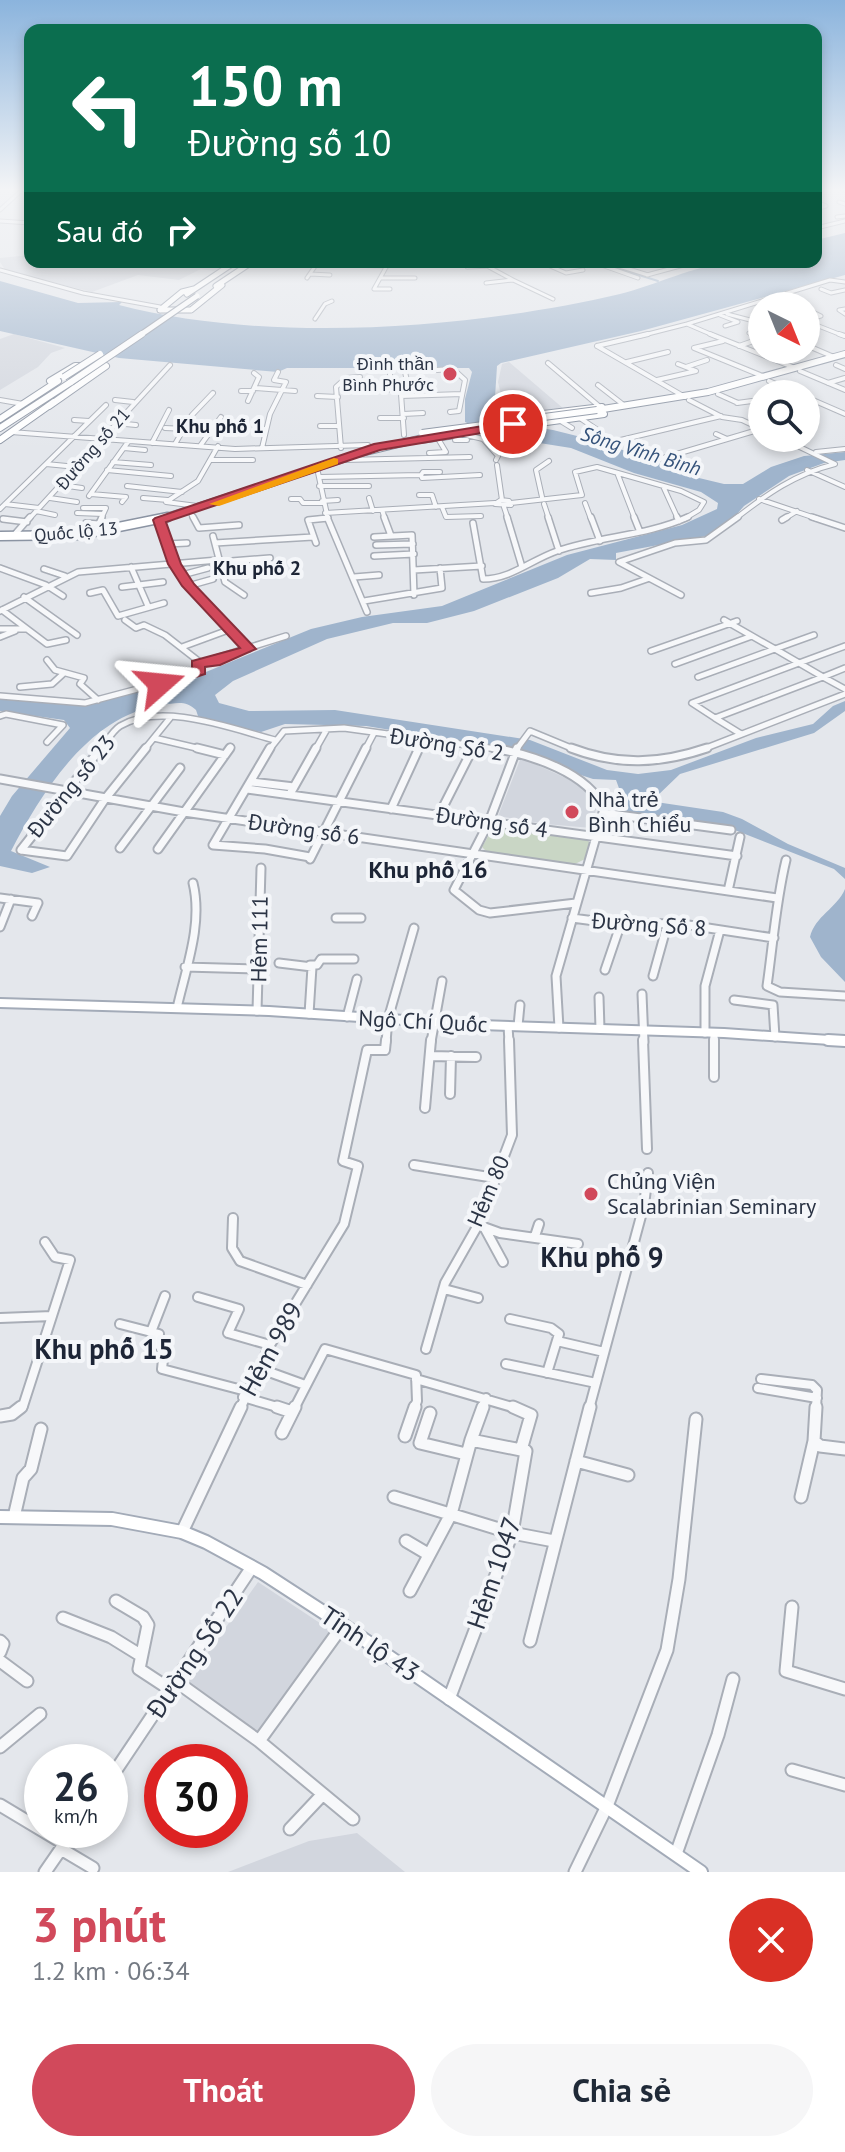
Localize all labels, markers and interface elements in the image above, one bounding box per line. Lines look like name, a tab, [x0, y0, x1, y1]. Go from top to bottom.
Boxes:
text: 150 m	[188, 49, 343, 121]
icon: left	[56, 56, 160, 160]
text: Đường số 10	[188, 119, 391, 166]
icon: right	[159, 208, 203, 252]
text: Sau đó	[56, 211, 143, 250]
north arrow	[748, 292, 820, 364]
map controls	[748, 292, 820, 452]
place label: Đình thần Bình Phước	[342, 352, 434, 396]
marker: Đình thần Bình Phước	[441, 365, 459, 383]
button: search	[748, 380, 820, 452]
pin	[479, 390, 547, 458]
icon: arrive	[491, 402, 535, 446]
street label: Đường số 21	[50, 403, 135, 495]
district label: Khu phố 1	[176, 413, 264, 439]
water label: Sông Vĩnh Bình	[578, 420, 704, 482]
street label: Quốc lộ 13	[33, 516, 119, 547]
district label: Khu phố 2	[213, 555, 301, 581]
position arrow	[118, 642, 202, 726]
street label: Đường Số 2	[387, 721, 506, 767]
street label: Đường số 23	[20, 729, 121, 844]
place label: Nhà trẻ Bình Chiểu	[588, 785, 691, 838]
street label: Đường số 4	[433, 800, 550, 844]
marker: Nhà trẻ Bình Chiểu	[563, 803, 581, 821]
street label: Đường số 6	[245, 807, 362, 851]
district label: Khu phố 16	[368, 854, 488, 885]
street label: Hẻm 111	[244, 895, 274, 983]
street label: Đường Số 8	[590, 906, 707, 942]
street label: Ngô Chí Quốc	[358, 1004, 488, 1038]
street label: Hẻm 80	[461, 1151, 515, 1231]
place label: Chủng Viện Scalabrinian Seminary	[607, 1167, 817, 1220]
marker: Chủng Viện Scalabrinian Seminary	[582, 1185, 600, 1203]
district label: Khu phố 9	[540, 1238, 664, 1275]
street label: Hẻm 989	[231, 1296, 310, 1402]
district label: Khu phố 15	[34, 1330, 174, 1367]
street label: Hẻm 1047	[459, 1512, 528, 1633]
street label: Đường Số 22	[138, 1581, 250, 1725]
street label: Tỉnh lộ 43	[314, 1598, 426, 1689]
speed limit sign: 30	[144, 1744, 248, 1848]
text: 26	[53, 1760, 99, 1812]
text: km/h	[54, 1803, 98, 1829]
text: 3 phút	[32, 1893, 166, 1955]
button: close	[729, 1898, 813, 1982]
text: 1.2 km · 06:34	[32, 1954, 190, 1987]
button: Thoát	[32, 2044, 415, 2136]
button: Chia sẻ	[431, 2044, 813, 2136]

